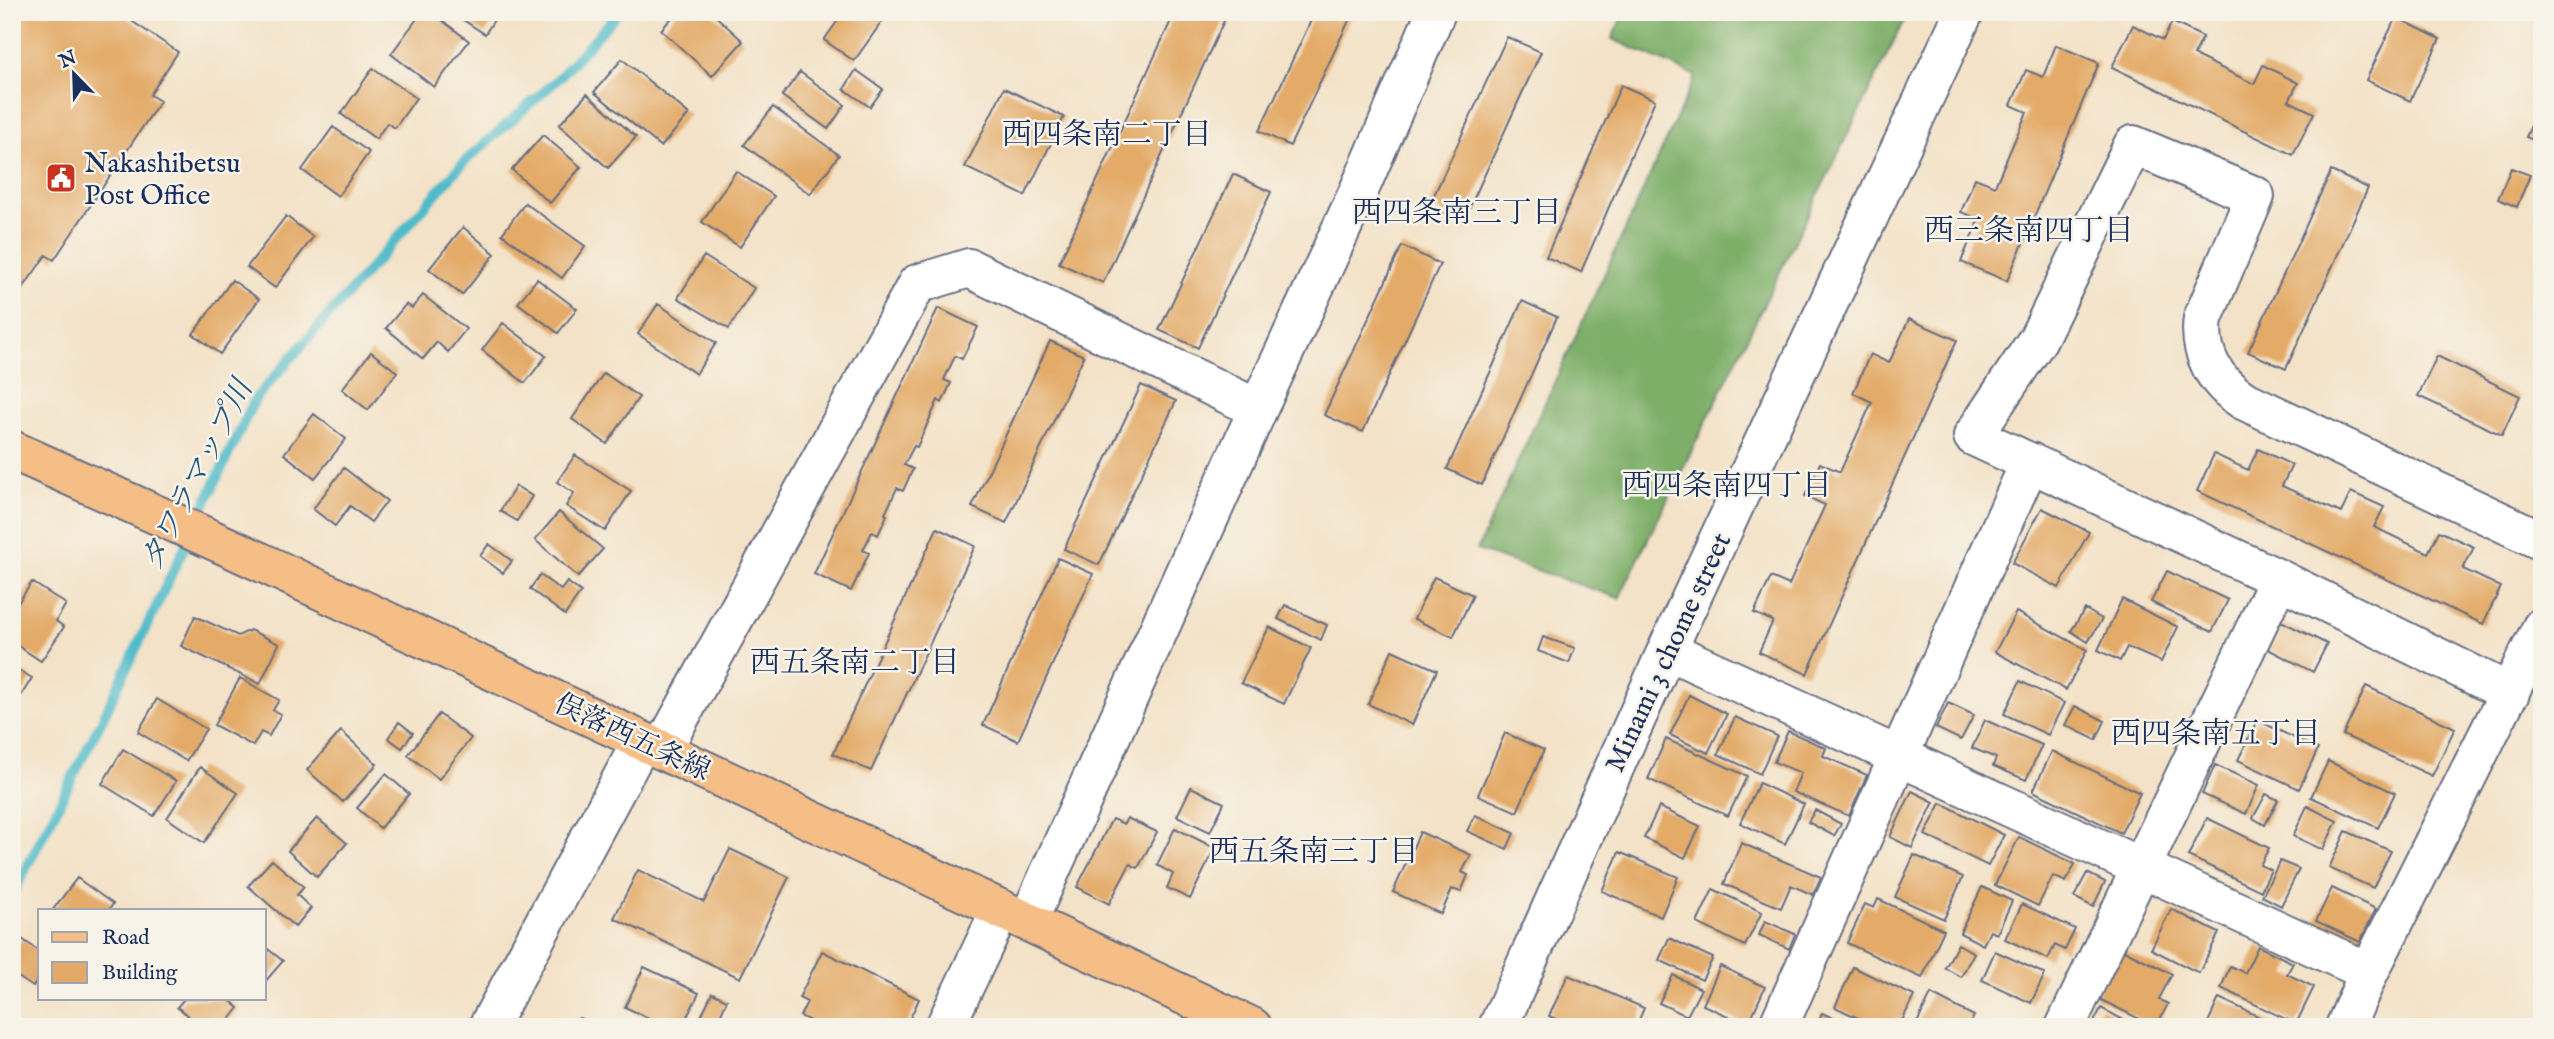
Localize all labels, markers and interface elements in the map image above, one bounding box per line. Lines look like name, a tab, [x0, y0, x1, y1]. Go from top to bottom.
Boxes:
north arrow	[38, 38, 108, 108]
text: N	[55, 46, 81, 75]
district label: 西四条南二丁目	[1002, 117, 1212, 155]
place label: Nakashibetsu Post Office	[84, 147, 241, 214]
public building icon: Nakashibetsu Post Office	[44, 161, 78, 195]
district label: 西四条南三丁目	[1352, 195, 1562, 233]
district label: 西三条南四丁目	[1924, 213, 2134, 251]
water label: タワラマップ川	[133, 372, 263, 578]
district label: 西四条南四丁目	[1622, 468, 1832, 506]
street label: Minami 3 chome street	[1598, 527, 1740, 778]
district label: 西五条南二丁目	[750, 645, 960, 683]
street label: 俣落西五条線	[548, 687, 715, 790]
district label: 西四条南五丁目	[2111, 716, 2321, 754]
district label: 西五条南三丁目	[1209, 834, 1419, 872]
legend	[38, 909, 266, 1000]
text: Road	[102, 925, 150, 952]
text: Building	[102, 960, 178, 987]

